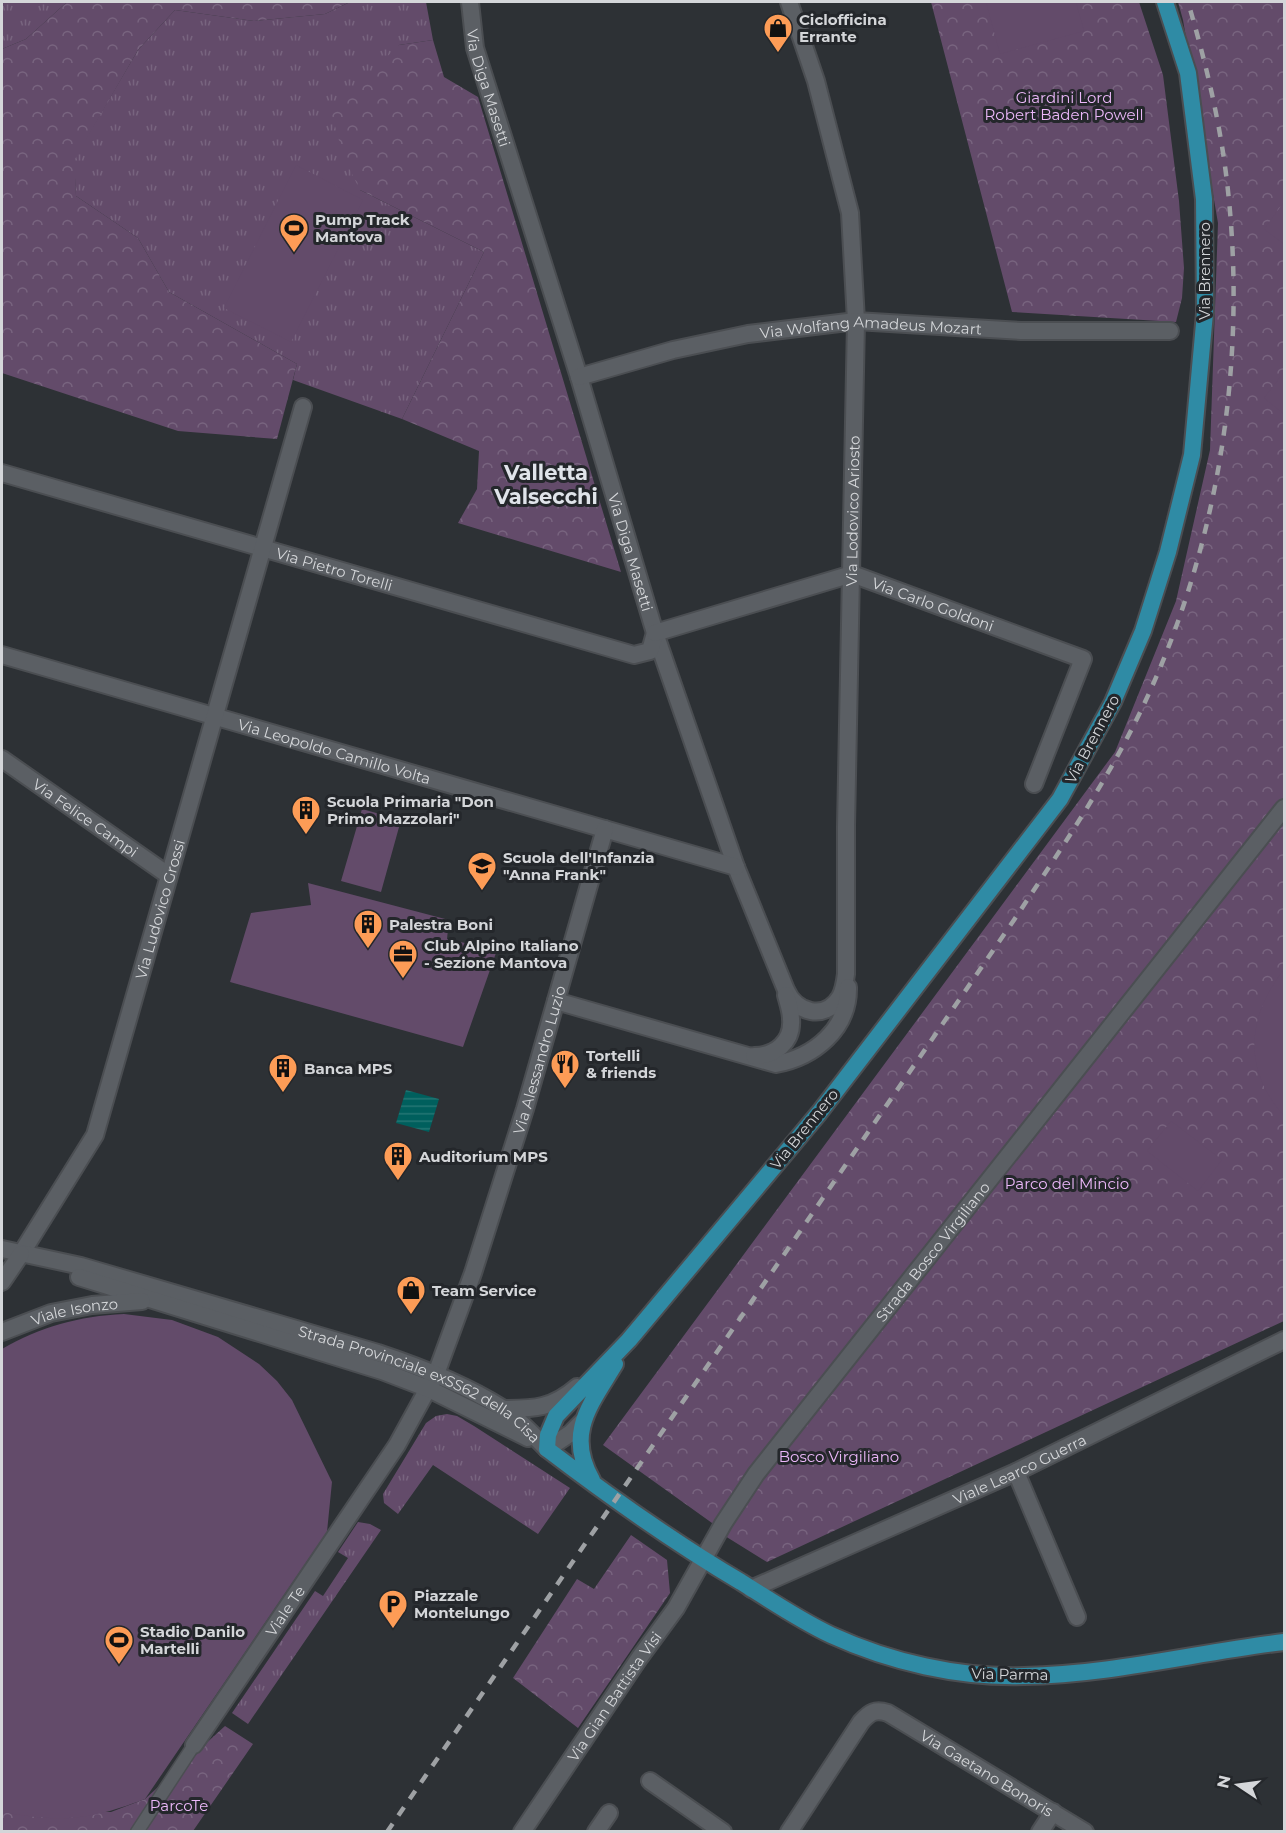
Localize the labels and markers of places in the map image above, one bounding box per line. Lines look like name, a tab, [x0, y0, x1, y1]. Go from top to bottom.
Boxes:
place label: Ciclofficina Errante	[799, 10, 887, 46]
shop icon: Ciclofficina Errante	[762, 12, 794, 54]
place label: Pump Track Mantova	[315, 210, 410, 246]
sports icon: Pump Track Mantova	[278, 212, 310, 254]
place label: Scuola Primaria "Don Primo Mazzolari"	[327, 792, 494, 828]
building icon: Scuola Primaria "Don Primo Mazzolari"	[290, 794, 322, 836]
place label: Scuola dell'Infanzia "Anna Frank"	[503, 848, 654, 884]
school or university icon: Scuola dell'Infanzia "Anna Frank"	[466, 850, 498, 892]
building icon: Palestra Boni	[352, 908, 384, 950]
place label: Palestra Boni	[389, 915, 493, 934]
place label: Club Alpino Italiano - Sezione Mantova	[424, 936, 579, 972]
office icon: Club Alpino Italiano - Sezione Mantova	[387, 938, 419, 980]
place label: Tortelli & friends	[586, 1046, 656, 1082]
restaurant icon: Tortelli & friends	[549, 1048, 581, 1090]
building icon: Banca MPS	[267, 1052, 299, 1094]
place label: Banca MPS	[304, 1059, 393, 1078]
building icon: Auditorium MPS	[382, 1140, 414, 1182]
place label: Auditorium MPS	[418, 1147, 548, 1166]
shop icon: Team Service	[395, 1274, 427, 1316]
place label: Team Service	[432, 1281, 536, 1300]
place label: Piazzale Montelungo	[414, 1586, 510, 1622]
parking icon: Piazzale Montelungo	[377, 1588, 409, 1630]
place label: Stadio Danilo Martelli	[140, 1622, 245, 1658]
sports icon: Stadio Danilo Martelli	[103, 1624, 135, 1666]

